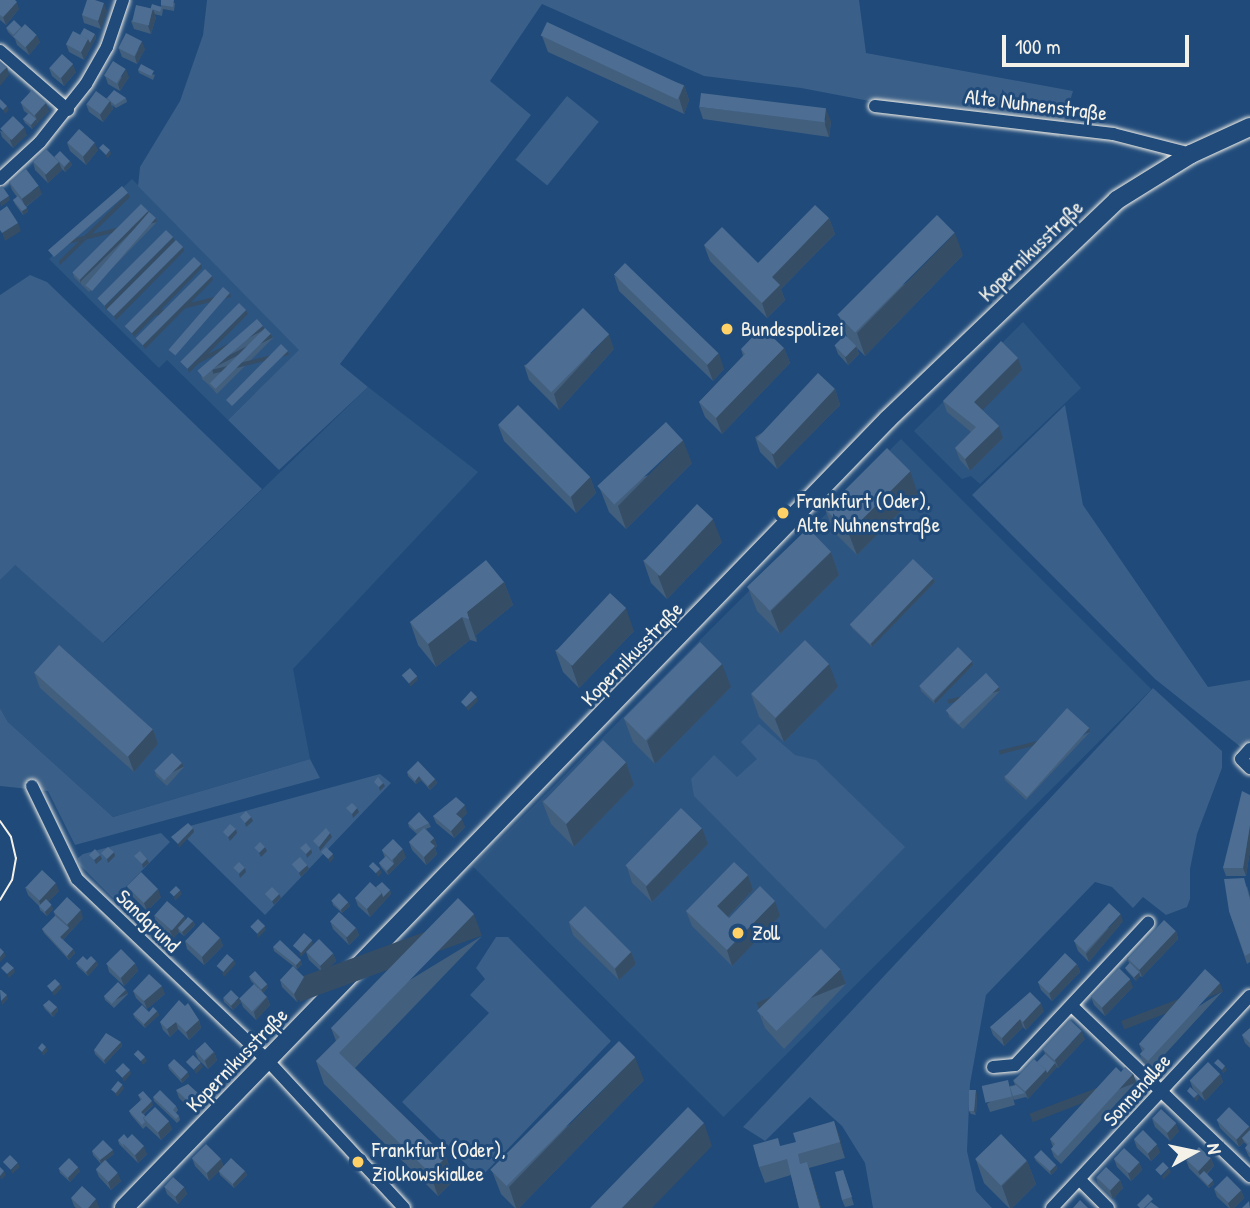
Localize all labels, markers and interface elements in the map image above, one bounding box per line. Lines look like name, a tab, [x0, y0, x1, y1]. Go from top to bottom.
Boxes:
scale bar	[1005, 21, 1192, 65]
text: 100 m	[1015, 32, 1061, 61]
street label: Alte Nuhnenstraße	[963, 84, 1109, 126]
street label: Kopernikusstraße	[974, 195, 1088, 307]
place label: Bundespolizei	[741, 316, 844, 342]
marker: Bundespolizei	[719, 321, 735, 337]
place label: Frankfurt (Oder), Alte Nuhnenstraße	[797, 488, 940, 538]
marker: Frankfurt (Oder), Alte Nuhnenstraße	[775, 505, 791, 521]
street label: Kopernikusstraße	[576, 597, 688, 711]
street label: Sandgrund	[111, 884, 185, 958]
place label: Zoll	[752, 920, 780, 946]
marker: Zoll	[730, 925, 746, 941]
street label: Kopernikusstraße	[181, 1003, 293, 1117]
street label: Sonnenallee	[1098, 1049, 1176, 1131]
north arrow	[1159, 1117, 1229, 1187]
place label: Frankfurt (Oder), Ziolkowskiallee	[372, 1137, 506, 1187]
text: N	[1201, 1142, 1228, 1156]
marker: Frankfurt (Oder), Ziolkowskiallee	[350, 1154, 366, 1170]

